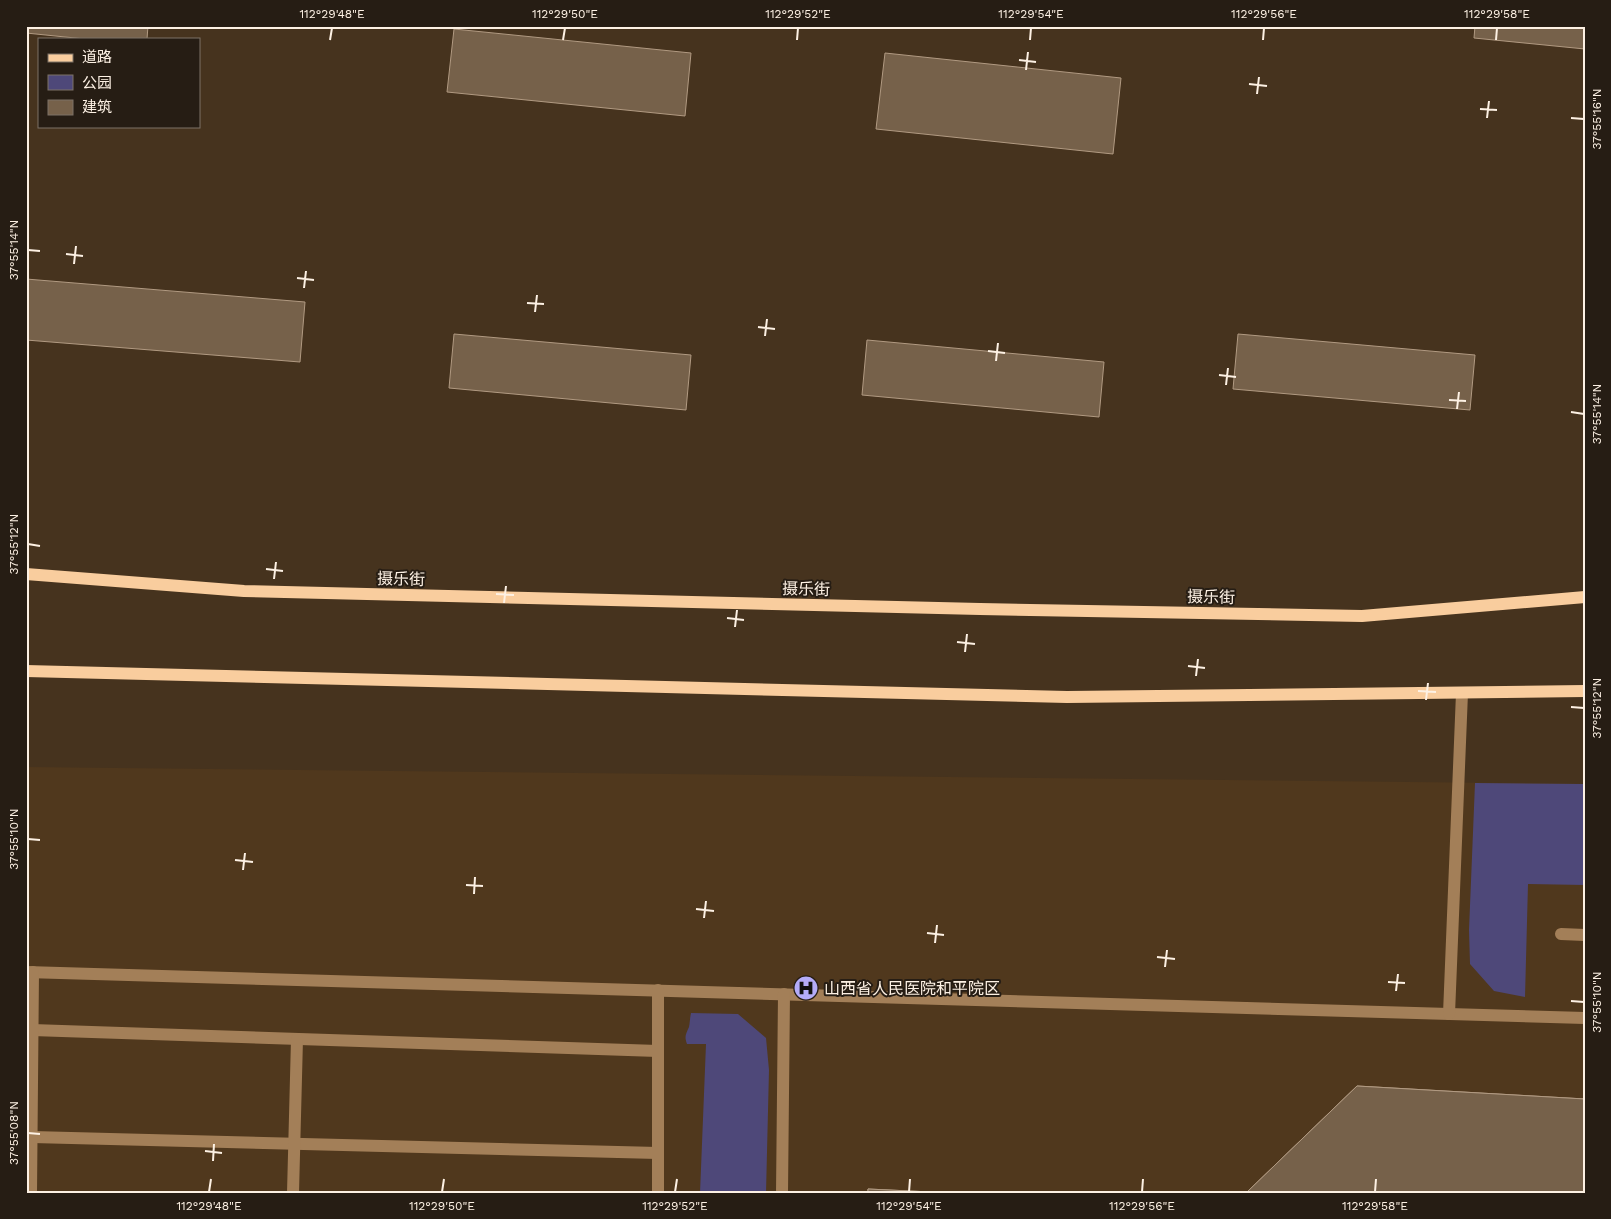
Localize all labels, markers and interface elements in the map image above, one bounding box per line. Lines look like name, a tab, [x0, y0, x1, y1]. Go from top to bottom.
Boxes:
text: 112°29'48"E	[299, 7, 365, 21]
text: 112°29'50"E	[532, 7, 598, 21]
text: 112°29'52"E	[765, 7, 831, 21]
text: 112°29'54"E	[998, 7, 1064, 21]
text: 112°29'56"E	[1231, 7, 1297, 21]
text: 112°29'58"E	[1464, 7, 1530, 21]
legend	[38, 38, 200, 128]
text: 道路	[82, 48, 112, 66]
text: 公园	[82, 74, 112, 92]
text: 37°55'16"N	[1590, 88, 1604, 150]
text: 建筑	[82, 98, 112, 116]
text: 37°55'14"N	[7, 220, 21, 280]
text: 37°55'14"N	[1590, 384, 1604, 444]
text: 37°55'12"N	[7, 514, 21, 574]
street label: 摄乐街	[377, 569, 425, 589]
street label: 摄乐街	[782, 579, 830, 599]
street label: 摄乐街	[1187, 587, 1235, 607]
text: 37°55'12"N	[1590, 678, 1604, 738]
text: 37°55'10"N	[7, 808, 21, 870]
text: 37°55'10"N	[1590, 971, 1604, 1033]
hospital icon: 山西省人民医院和平院区	[793, 975, 819, 1001]
place label: 山西省人民医院和平院区	[824, 979, 1000, 998]
text: 37°55'08"N	[7, 1101, 21, 1165]
text: 112°29'48"E	[176, 1199, 242, 1213]
text: 112°29'50"E	[409, 1199, 475, 1213]
text: 112°29'52"E	[642, 1199, 708, 1213]
text: 112°29'54"E	[876, 1199, 942, 1213]
text: 112°29'56"E	[1109, 1199, 1175, 1213]
text: 112°29'58"E	[1342, 1199, 1408, 1213]

